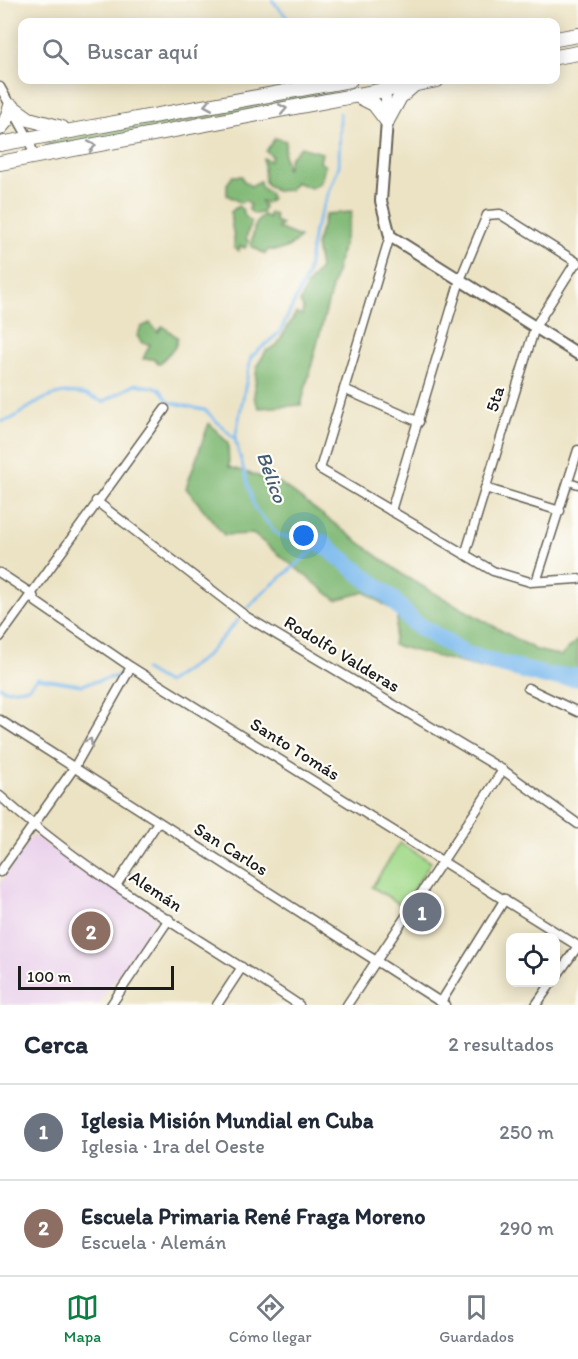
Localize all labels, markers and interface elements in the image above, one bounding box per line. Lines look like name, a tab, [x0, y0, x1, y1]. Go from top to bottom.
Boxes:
search box	[18, 18, 560, 84]
icon: search	[39, 35, 72, 68]
text: Buscar aquí	[87, 38, 198, 65]
one-way arrow	[203, 98, 213, 111]
one-way arrow	[278, 103, 288, 116]
one-way arrow	[86, 140, 96, 153]
street label: 5ta	[481, 383, 509, 414]
water label: Bélico	[252, 448, 293, 507]
your location	[289, 521, 318, 550]
street label: Rodolfo Valderas	[280, 611, 404, 697]
street label: Santo Tomás	[246, 713, 344, 785]
one-way arrow	[81, 738, 93, 748]
street label: San Carlos	[190, 818, 272, 880]
street label: Alemán	[125, 865, 187, 917]
pin: 1	[402, 890, 442, 934]
pin: 2	[72, 908, 110, 954]
map controls	[506, 933, 560, 987]
button: locate	[506, 933, 560, 987]
scale bar	[18, 963, 174, 990]
text: 100 m	[27, 967, 71, 986]
text: Cerca	[24, 1028, 88, 1060]
text: 2 resultados	[448, 1032, 554, 1056]
text: Iglesia Misión Mundial en Cuba	[81, 1107, 374, 1134]
text: 1	[39, 1120, 48, 1144]
text: 250 m	[499, 1120, 554, 1144]
text: Iglesia · 1ra del Oeste	[81, 1134, 265, 1158]
text: Escuela Primaria René Fraga Moreno	[81, 1203, 425, 1230]
text: 2	[38, 1216, 49, 1240]
text: 290 m	[499, 1216, 554, 1240]
text: Escuela · Alemán	[81, 1230, 226, 1254]
tab: Mapa	[64, 1291, 101, 1346]
tab: Cómo llegar	[229, 1291, 312, 1346]
tab: Guardados	[439, 1291, 514, 1346]

